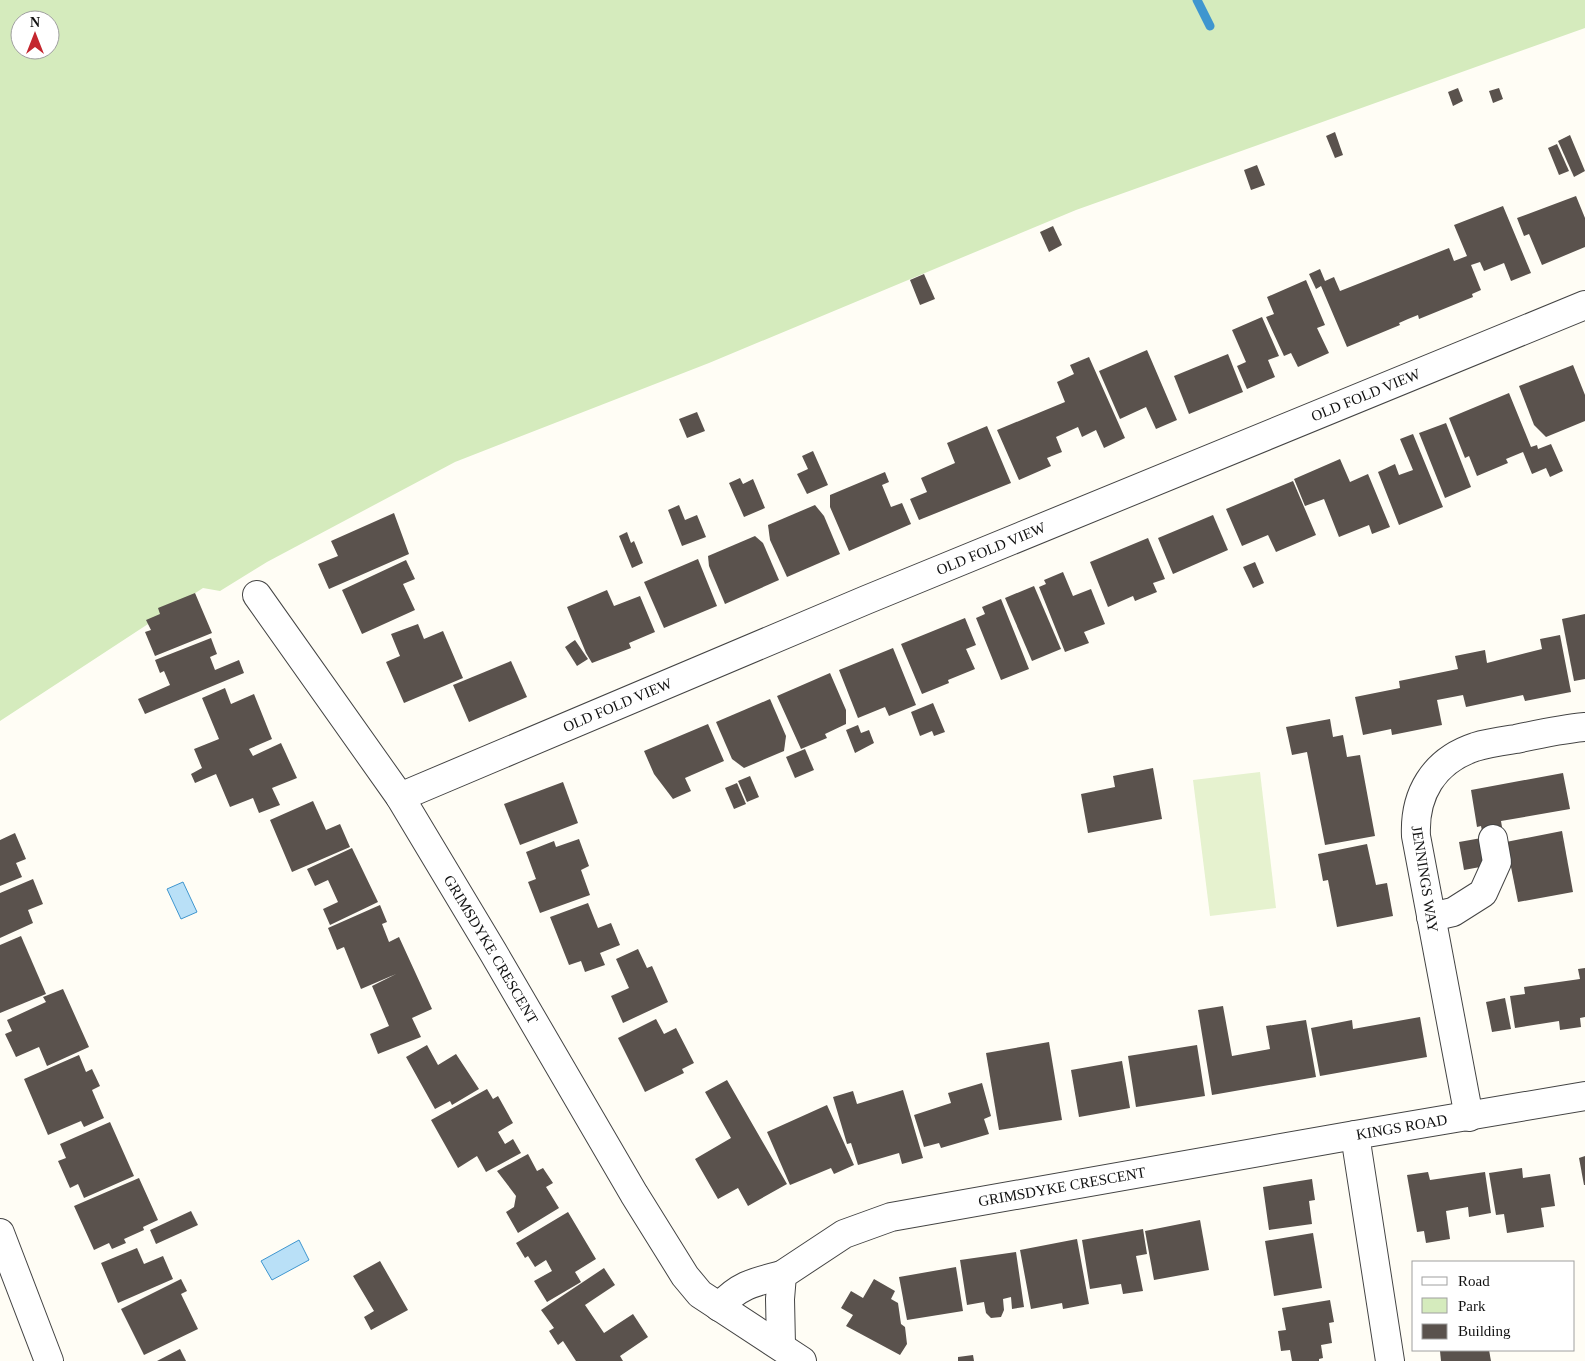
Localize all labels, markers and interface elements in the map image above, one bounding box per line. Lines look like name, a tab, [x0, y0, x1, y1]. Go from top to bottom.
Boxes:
north arrow	[10, 10, 60, 60]
text: N	[30, 15, 40, 30]
street label: OLD FOLD VIEW	[1309, 365, 1423, 425]
street label: OLD FOLD VIEW	[934, 519, 1049, 578]
street label: OLD FOLD VIEW	[561, 675, 675, 735]
street label: JENNINGS WAY	[1409, 824, 1441, 934]
street label: GRIMSDYKE CRESCENT	[441, 872, 541, 1027]
street label: KINGS ROAD	[1355, 1111, 1449, 1143]
street label: GRIMSDYKE CRESCENT	[977, 1164, 1147, 1209]
legend	[1412, 1261, 1575, 1351]
text: Road	[1458, 1273, 1490, 1289]
text: Park	[1458, 1298, 1486, 1314]
text: Building	[1458, 1323, 1511, 1339]

